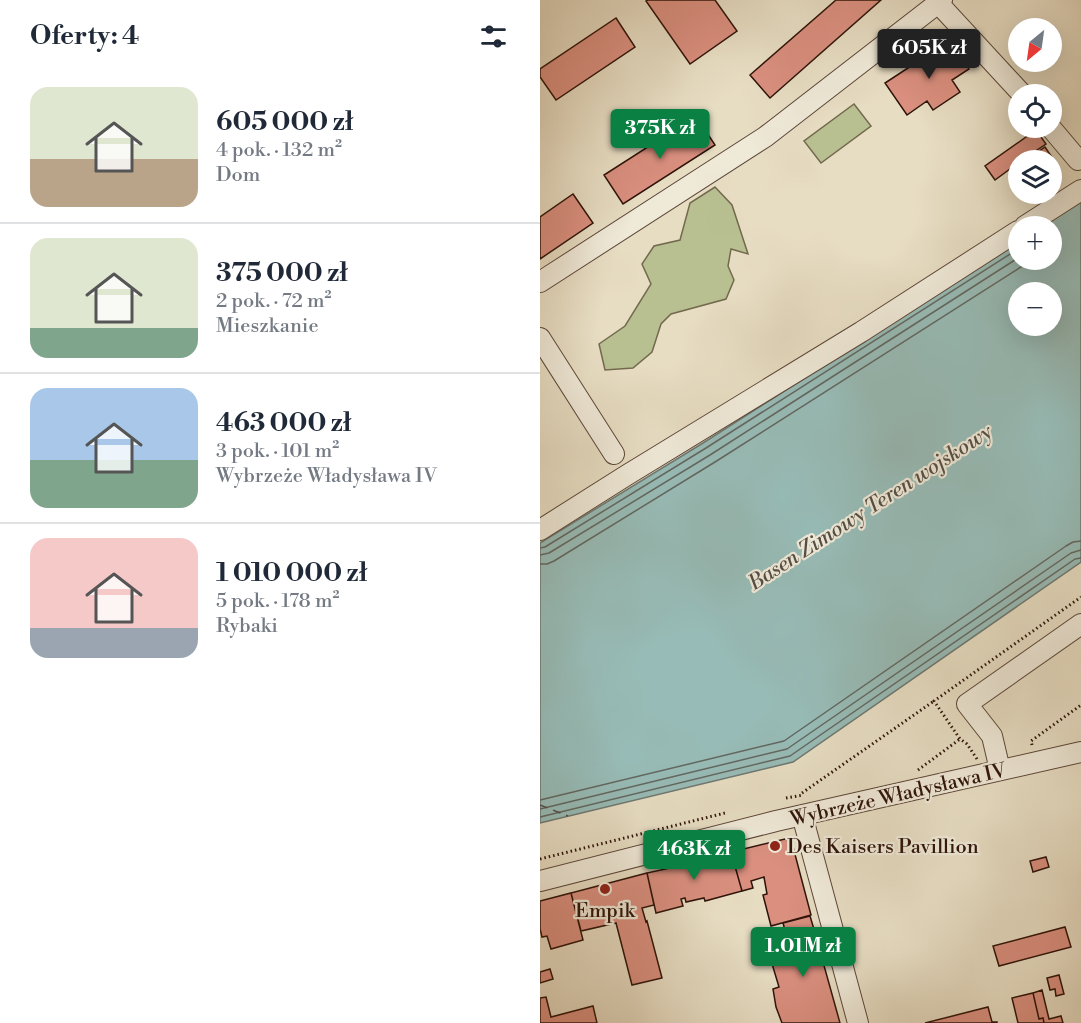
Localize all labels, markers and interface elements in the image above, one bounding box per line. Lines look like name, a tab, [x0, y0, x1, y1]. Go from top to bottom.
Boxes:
north arrow	[1008, 18, 1062, 72]
map controls	[1008, 18, 1062, 336]
text: Oferty: 4	[30, 20, 139, 52]
icon: filters	[477, 20, 510, 53]
pin: 605K zł	[874, 29, 984, 80]
text: 605K zł	[891, 36, 967, 61]
button: locate	[1008, 84, 1062, 138]
text: 605 000 zł	[216, 106, 353, 138]
pin: 375K zł	[605, 109, 715, 160]
icon: home	[78, 111, 150, 183]
text: 375K zł	[625, 116, 695, 141]
text: 4 pok. · 132 m²	[216, 138, 342, 163]
button: layers	[1008, 150, 1062, 204]
text: Dom	[216, 163, 260, 188]
button: +	[1008, 216, 1062, 270]
text: 375 000 zł	[216, 257, 348, 289]
icon: home	[78, 262, 150, 334]
button: −	[1008, 282, 1062, 336]
text: 2 pok. · 72 m²	[216, 289, 332, 314]
text: Mieszkanie	[216, 314, 319, 339]
text: 463 000 zł	[216, 407, 351, 439]
icon: home	[78, 412, 150, 484]
water label: Basen Zimowy Teren wojskowy	[743, 419, 998, 597]
text: 3 pok. · 101 m²	[216, 439, 339, 464]
text: Wybrzeże Władysława IV	[216, 464, 437, 489]
text: 1 010 000 zł	[216, 557, 367, 589]
icon: home	[78, 562, 150, 634]
text: 5 pok. · 178 m²	[216, 589, 340, 614]
text: Rybaki	[216, 614, 278, 639]
street label: Wybrzeże Władysława IV	[787, 758, 1010, 833]
pin: 463K zł	[639, 830, 749, 881]
place label: Des Kaisers Pavillion	[787, 835, 979, 860]
text: 463K zł	[657, 837, 731, 862]
marker: Des Kaisers Pavillion	[768, 839, 782, 853]
marker: Empik	[598, 882, 612, 896]
place label: Empik	[575, 899, 636, 924]
pin: 1.01M zł	[741, 927, 865, 978]
text: 1.01M zł	[765, 934, 841, 959]

